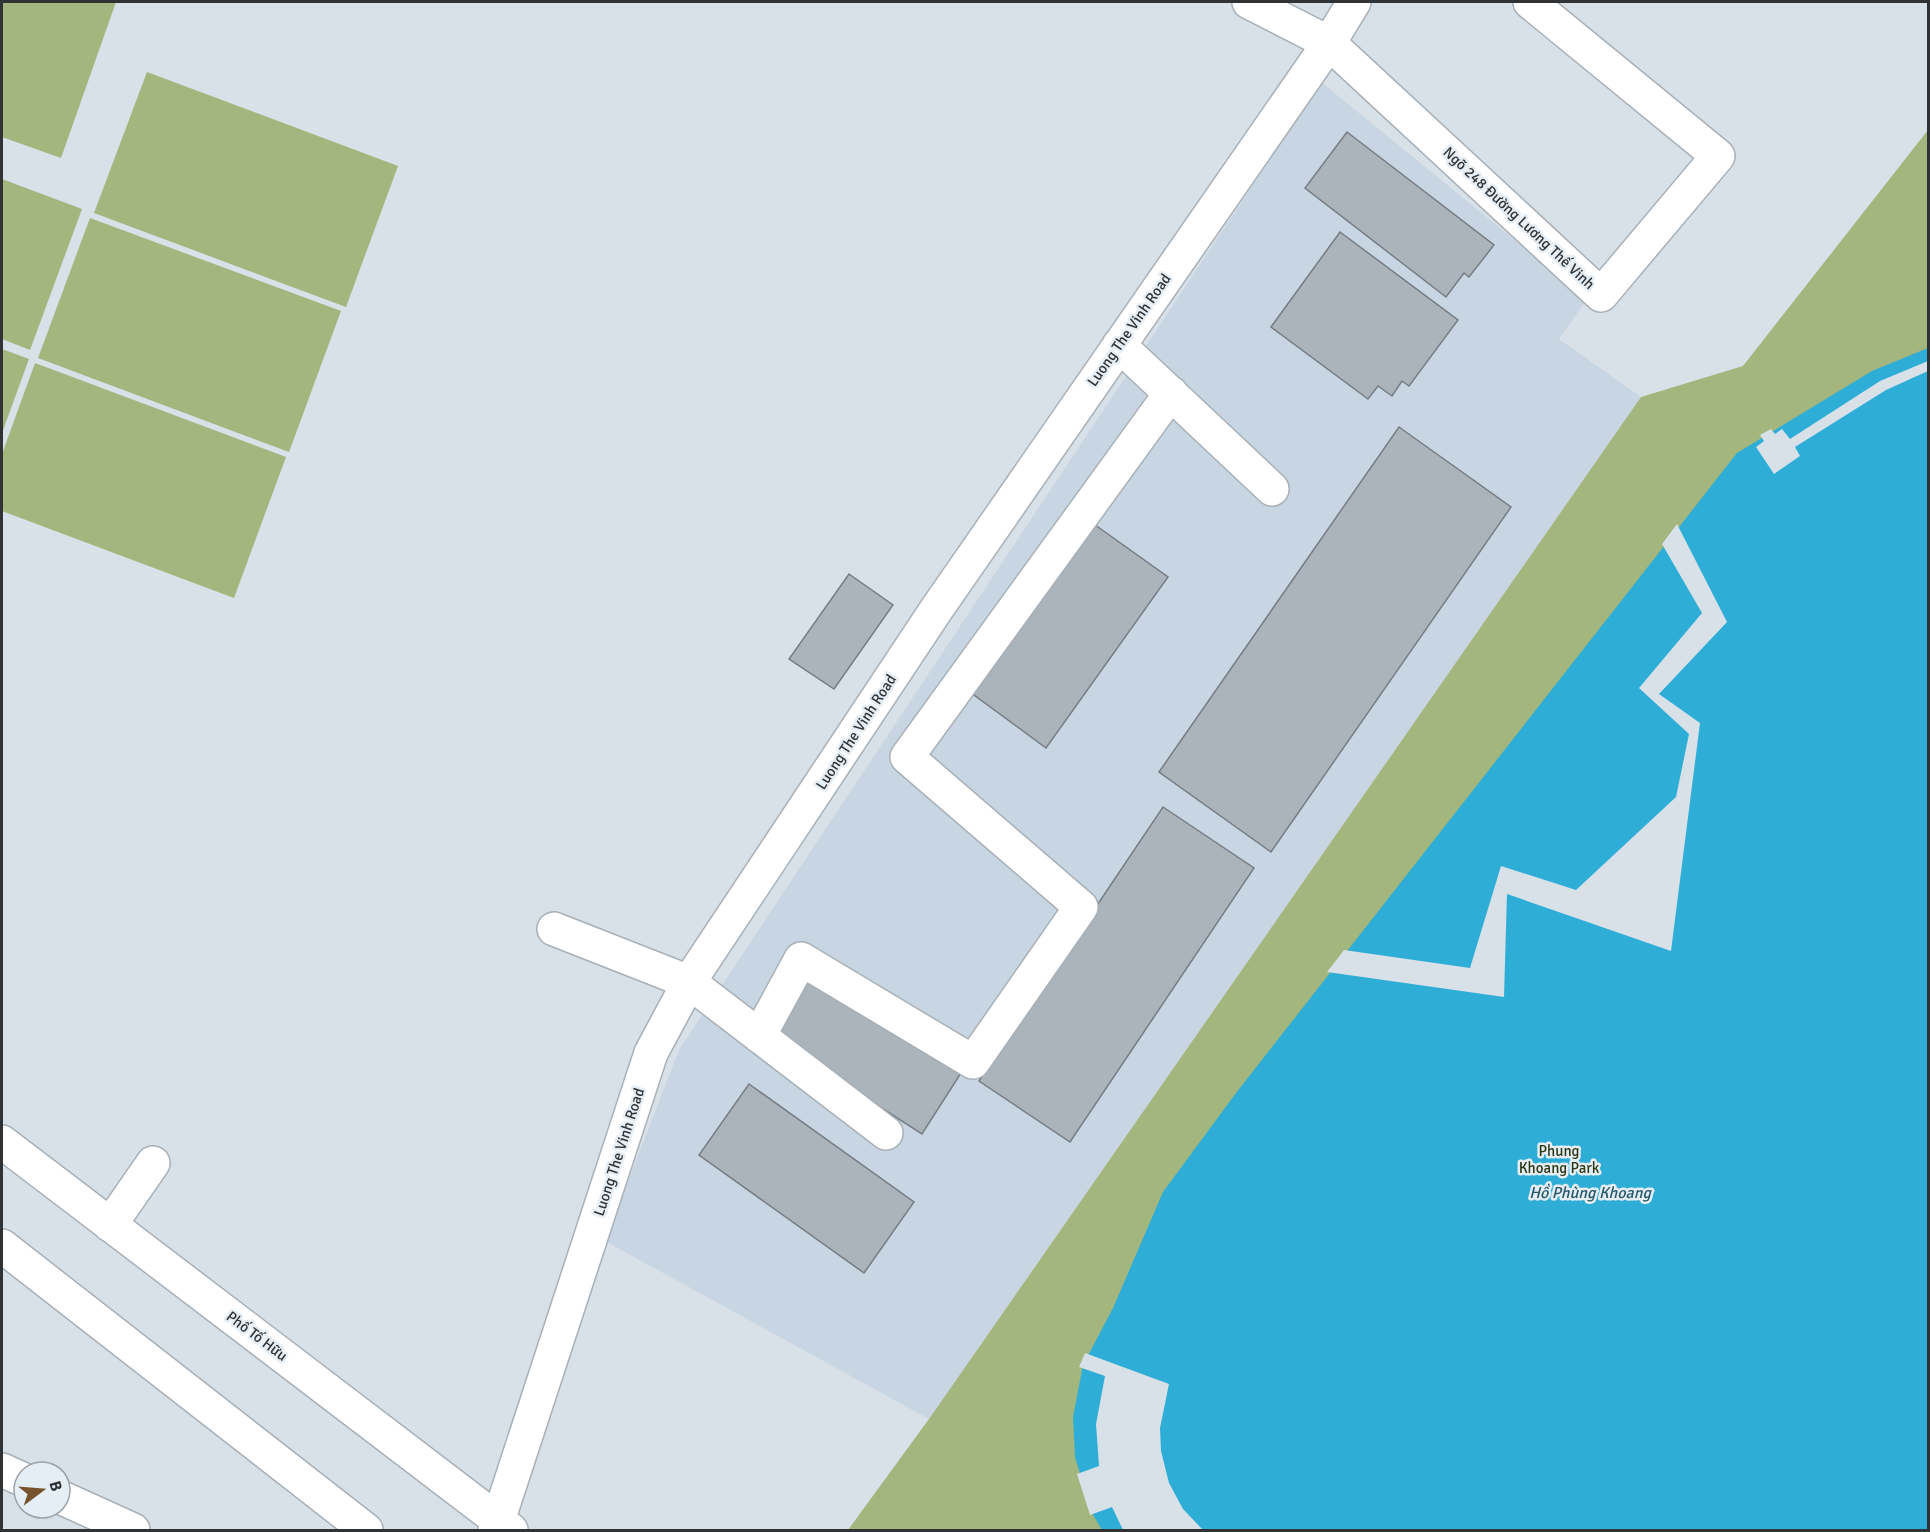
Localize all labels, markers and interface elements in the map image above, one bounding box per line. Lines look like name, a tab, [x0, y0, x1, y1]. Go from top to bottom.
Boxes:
street label: Ngõ 248 Đường Lương Thế Vinh	[1440, 143, 1598, 293]
street label: Luong The Vinh Road	[1083, 270, 1175, 390]
street label: Luong The Vinh Road	[812, 671, 900, 793]
street label: Luong The Vinh Road	[590, 1086, 648, 1218]
park label: Phung Khoang Park	[1519, 1142, 1600, 1177]
water label: Hồ Phùng Khoang	[1529, 1183, 1652, 1203]
street label: Phố Tố Hữu	[223, 1307, 291, 1365]
north arrow	[12, 1460, 72, 1520]
text: B	[44, 1479, 66, 1494]

